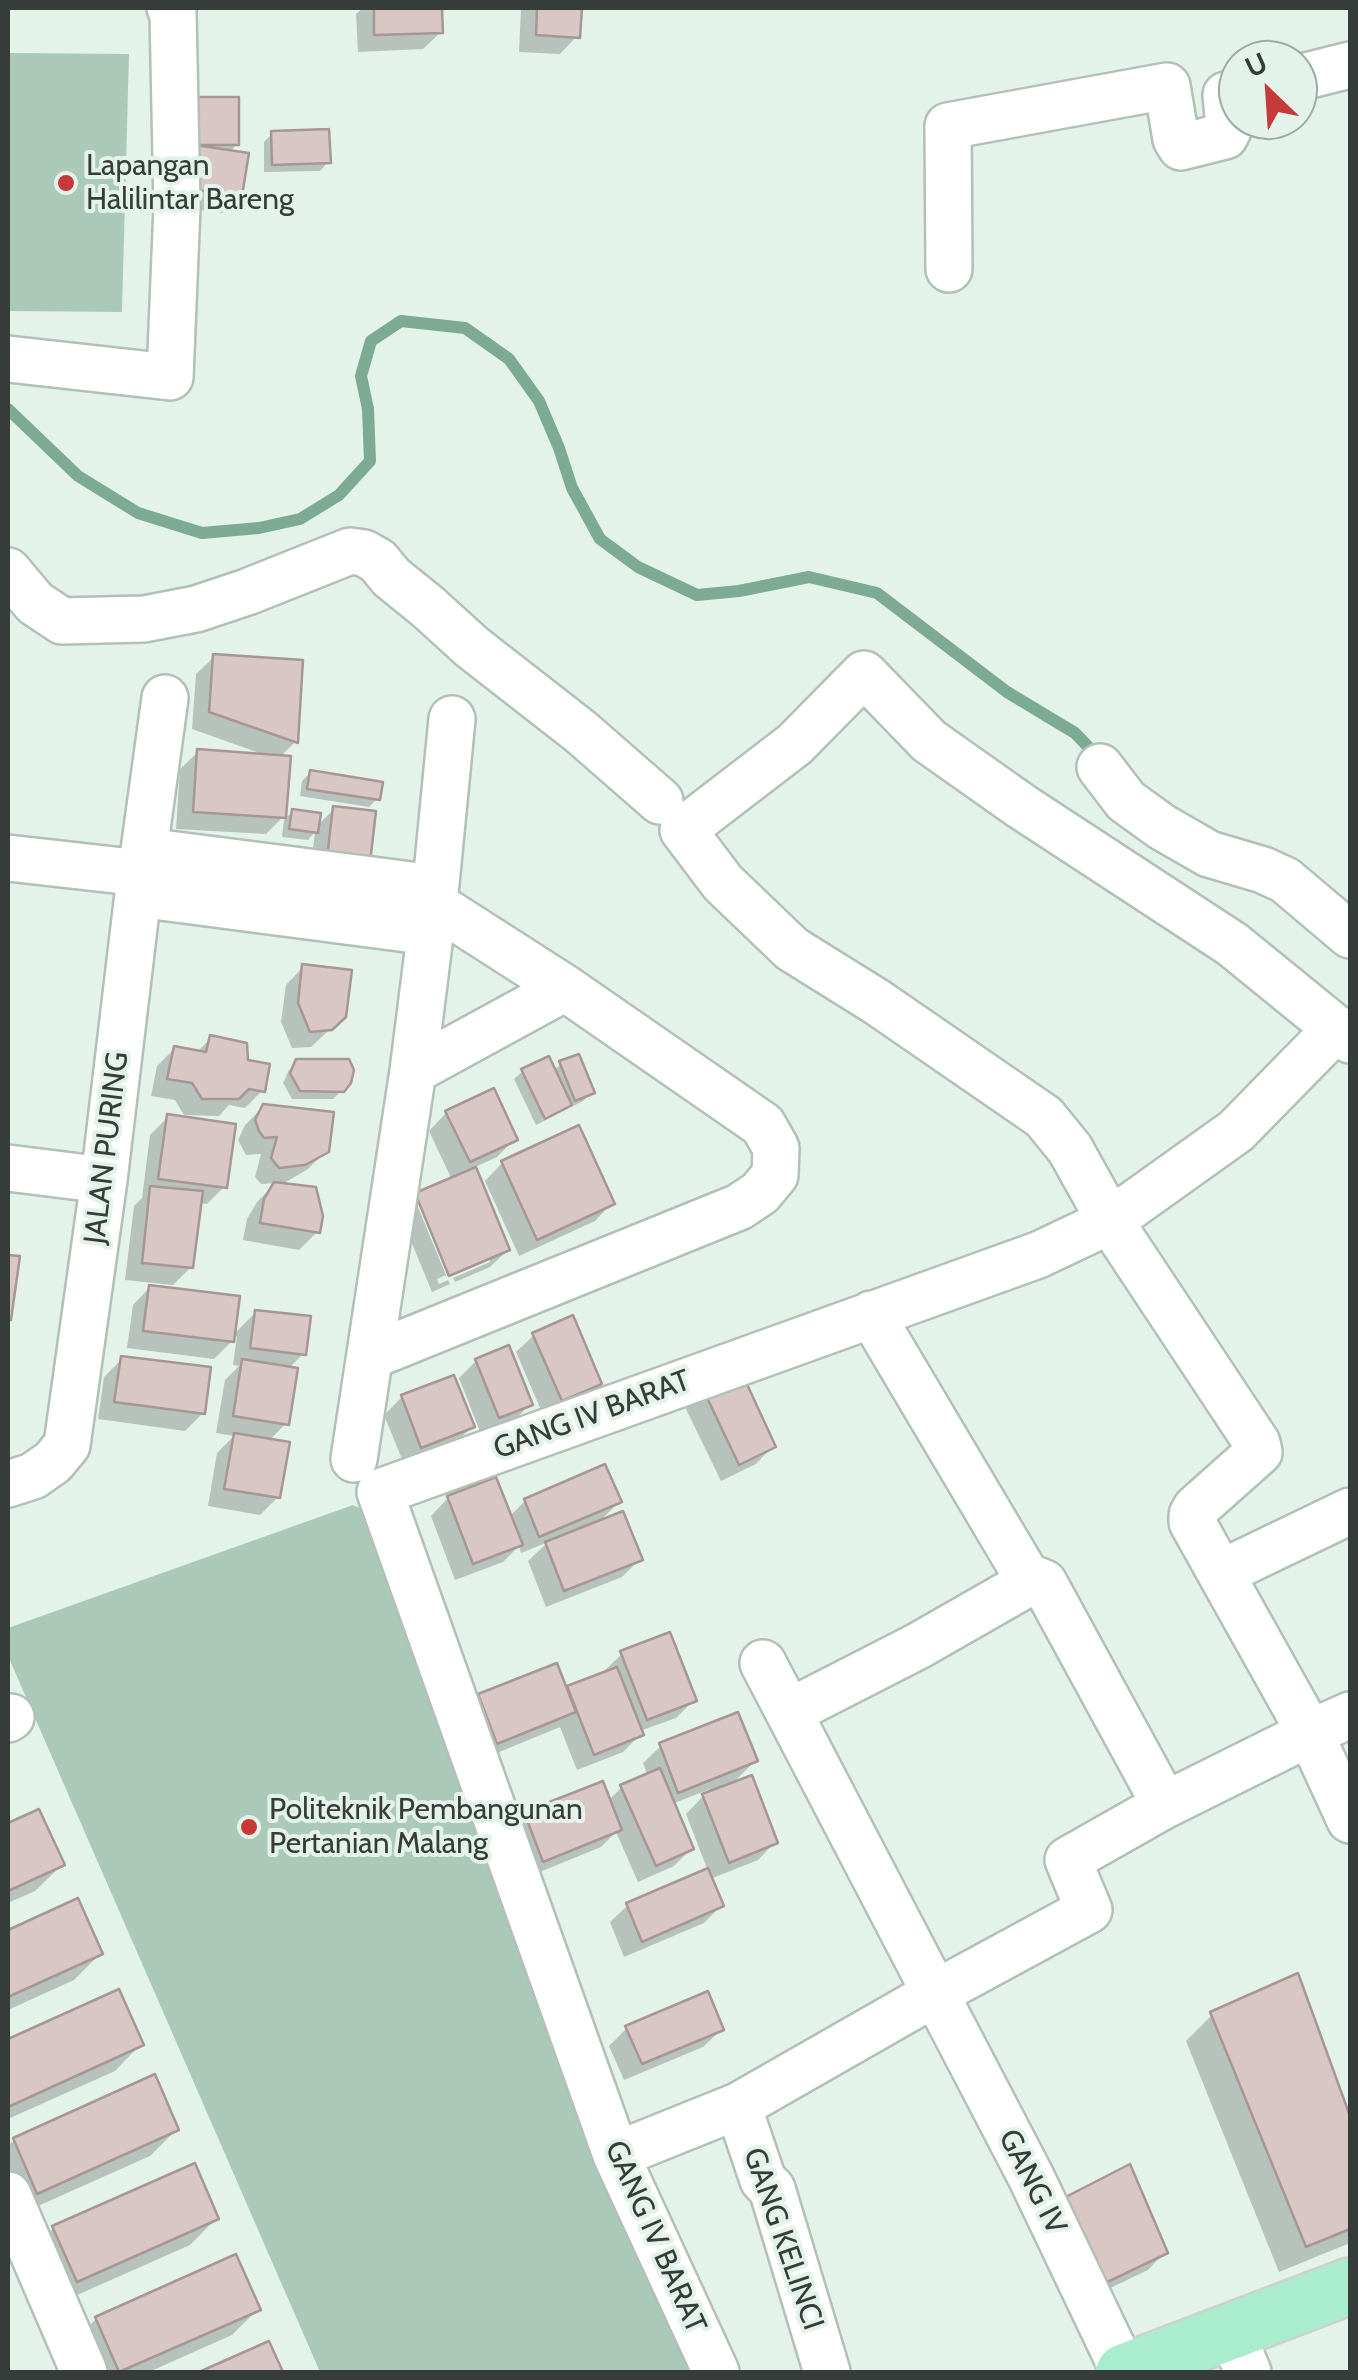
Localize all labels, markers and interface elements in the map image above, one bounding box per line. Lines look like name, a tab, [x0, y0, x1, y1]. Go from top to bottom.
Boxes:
north arrow	[1218, 40, 1318, 140]
text: U	[1240, 45, 1272, 84]
place label: Lapangan Halilintar Bareng	[86, 148, 294, 218]
marker: Lapangan Halilintar Bareng	[55, 172, 77, 194]
street label: JALAN PURING	[77, 1050, 137, 1246]
street label: GANG IV BARAT	[489, 1363, 695, 1467]
place label: Politeknik Pembangunan Pertanian Malang	[269, 1792, 583, 1862]
marker: Politeknik Pembangunan Pertanian Malang	[238, 1816, 260, 1838]
street label: GANG IV	[990, 2124, 1074, 2240]
street label: GANG IV BARAT	[597, 2135, 713, 2339]
street label: GANG KELINCI	[735, 2143, 831, 2335]

